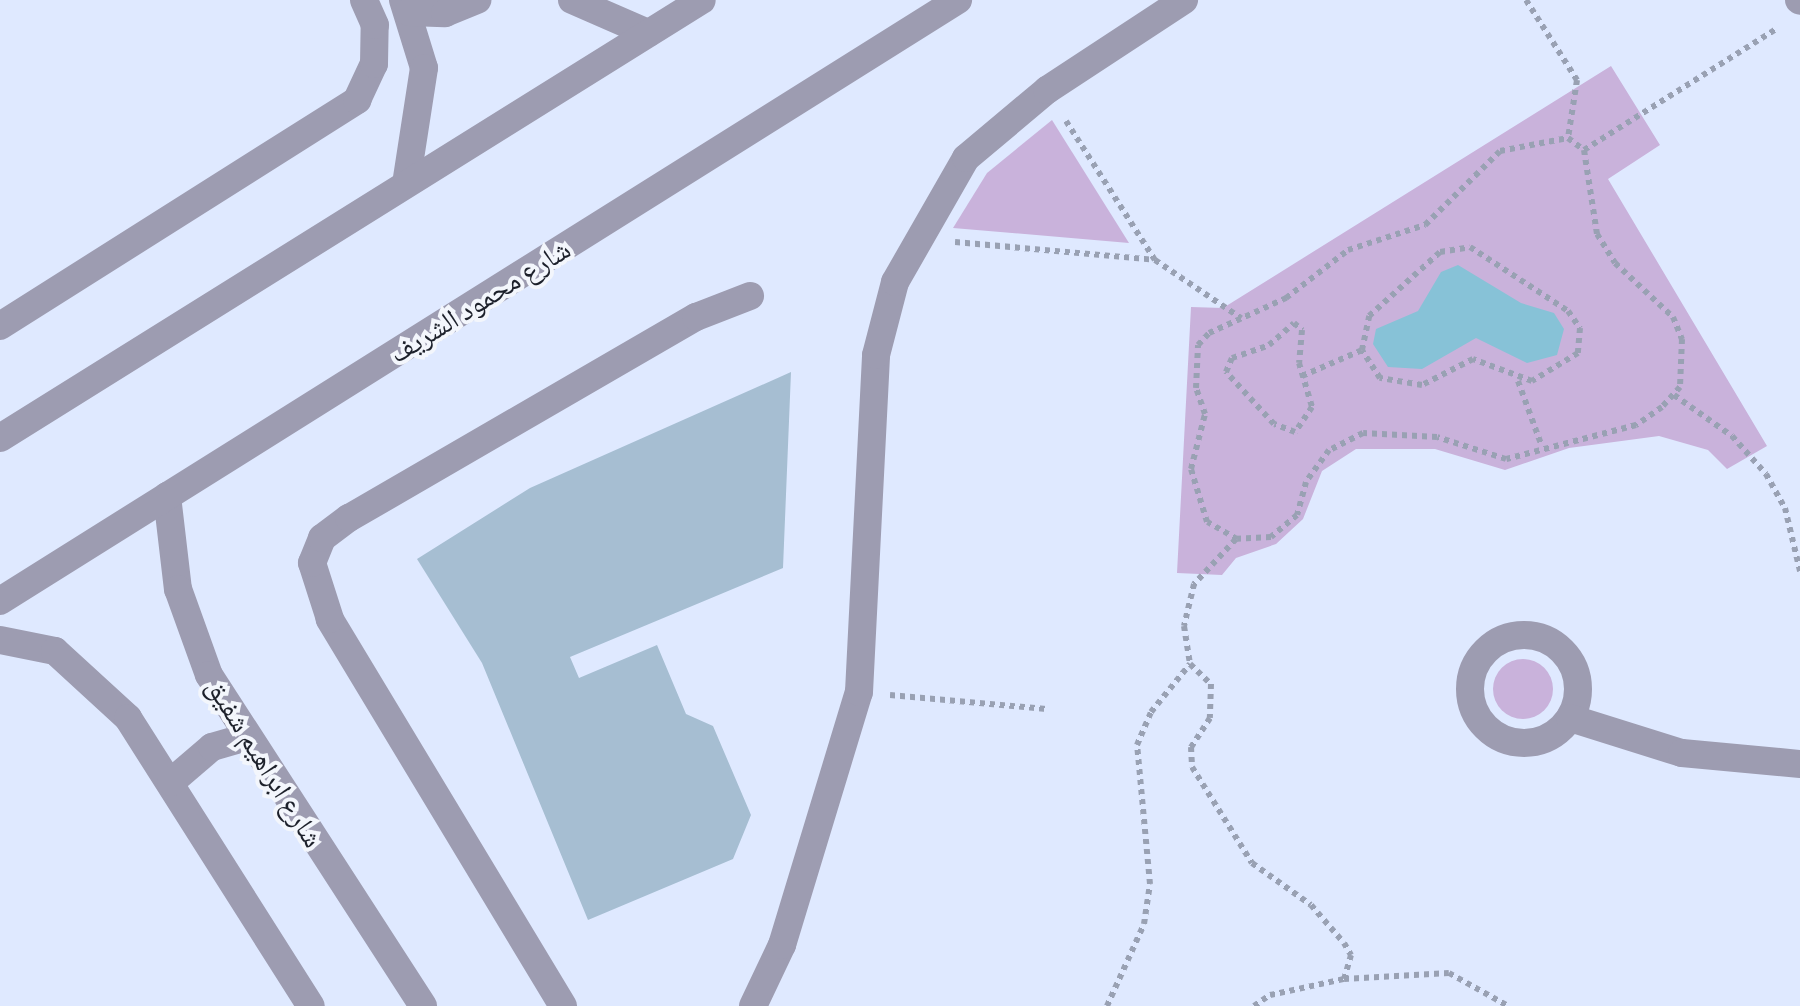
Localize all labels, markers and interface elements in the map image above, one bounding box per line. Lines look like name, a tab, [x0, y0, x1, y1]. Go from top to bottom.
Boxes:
street label: شارع محمود الشريف	[382, 231, 576, 369]
street label: شارع ابراهيم شفيق	[201, 671, 331, 853]

